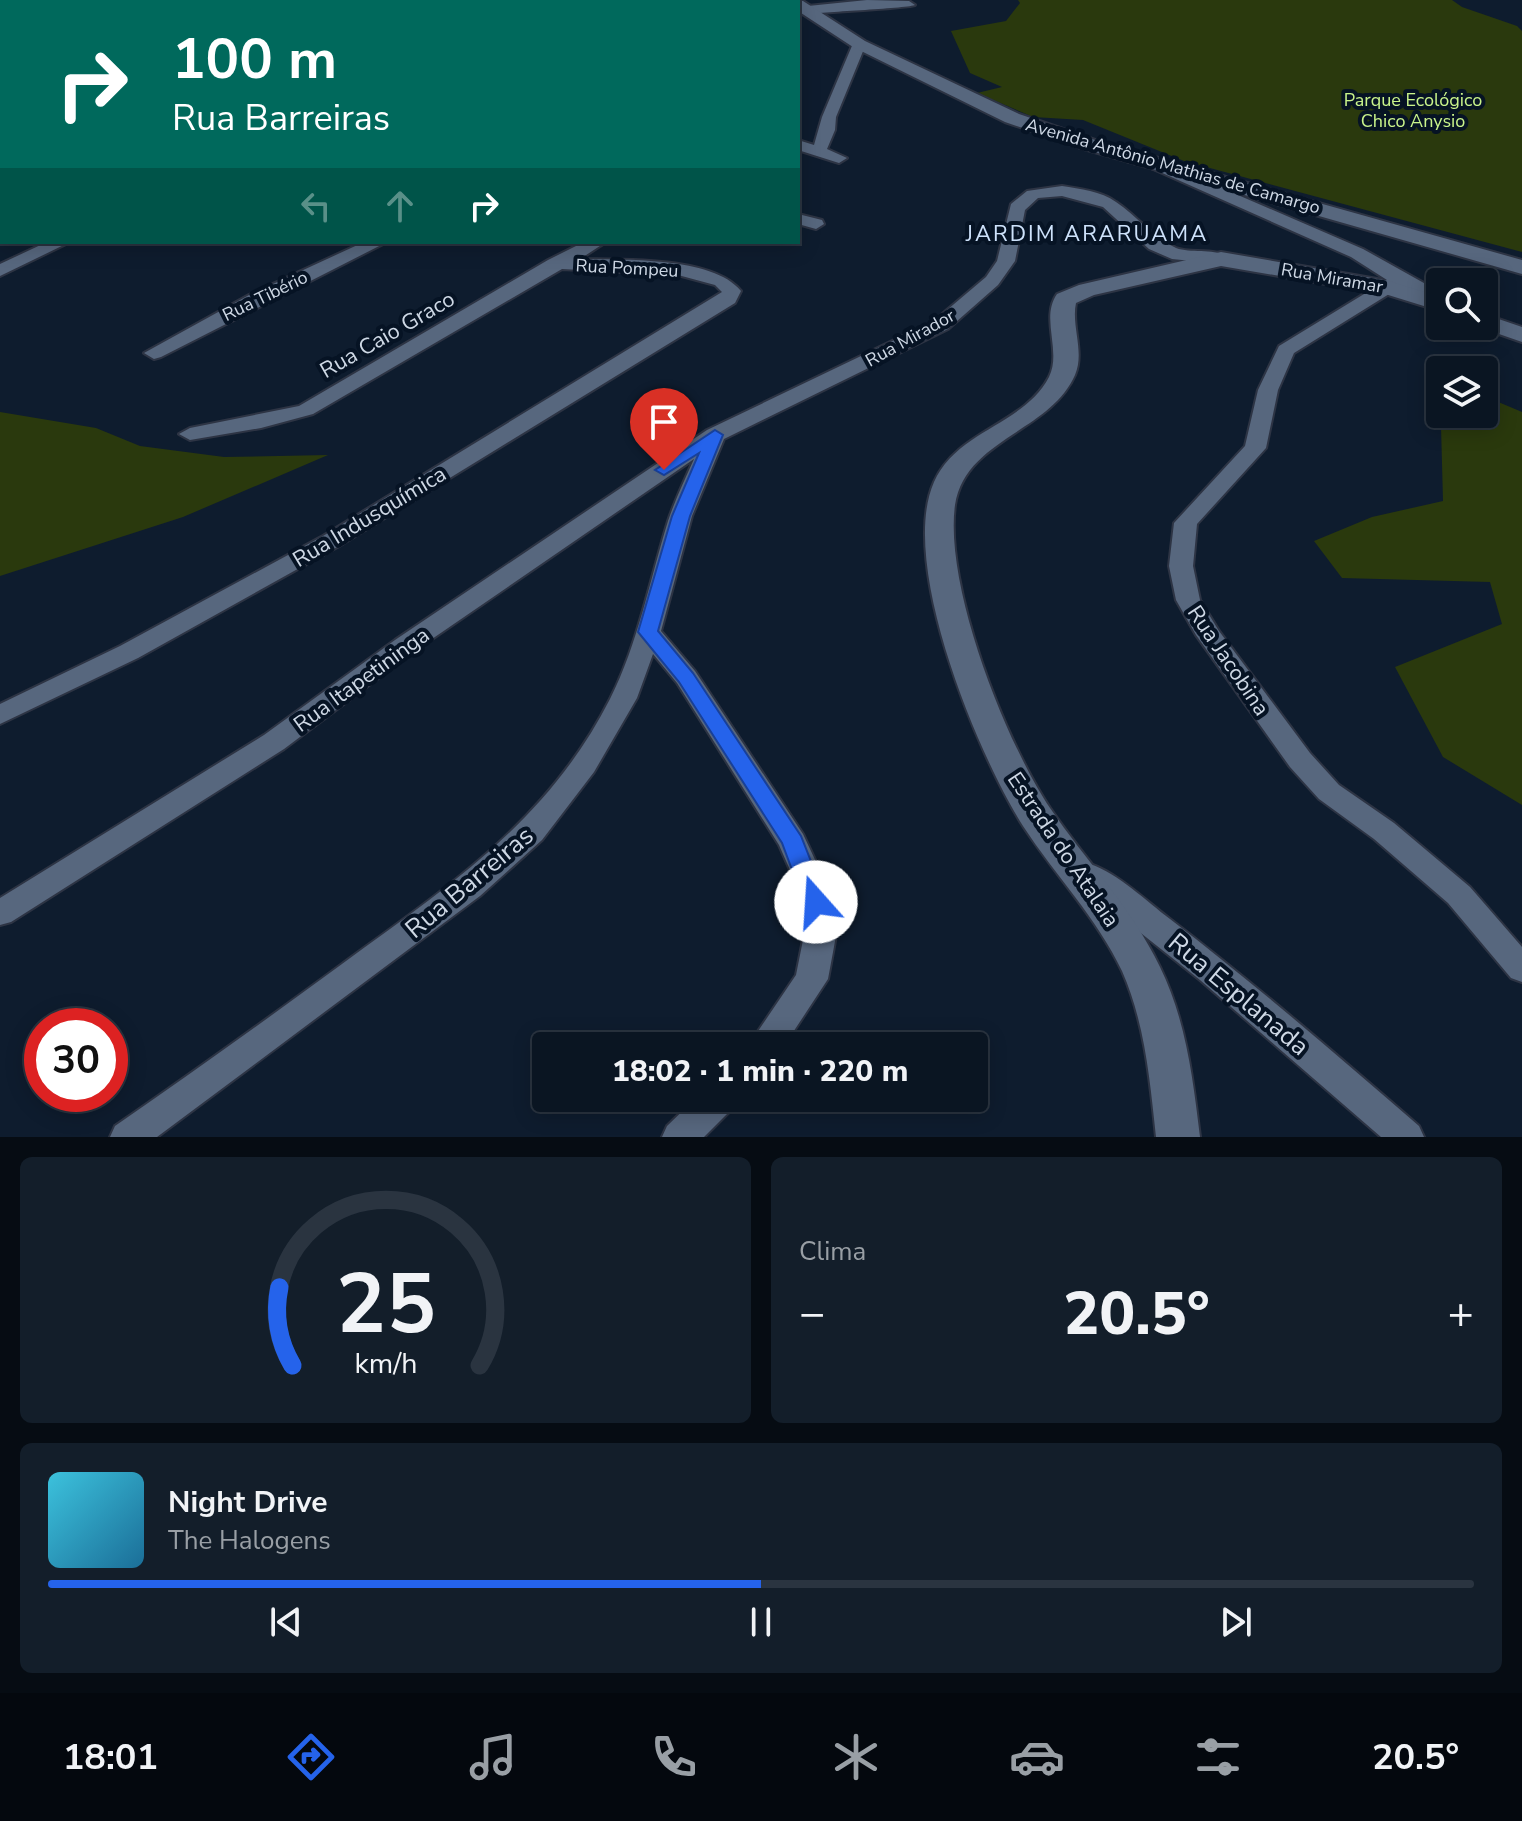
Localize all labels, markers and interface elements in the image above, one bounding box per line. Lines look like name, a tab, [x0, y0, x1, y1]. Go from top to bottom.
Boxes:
text: 100 m	[172, 21, 337, 98]
icon: right	[40, 32, 144, 136]
park label: Parque Ecológico Chico Anysio	[1344, 88, 1482, 133]
text: Rua Barreiras	[172, 94, 390, 143]
street label: Avenida Antônio Mathias de Camargo	[1023, 112, 1323, 220]
icon: left	[294, 184, 338, 228]
icon: ahead	[378, 184, 422, 228]
icon: right	[462, 184, 506, 228]
district label: JARDIM ARARUAMA	[965, 219, 1208, 249]
street label: Rua Pompeu	[575, 253, 679, 283]
street label: Rua Miramar	[1279, 257, 1385, 299]
street label: Rua Tibério	[218, 265, 312, 327]
map controls	[1426, 268, 1498, 428]
button: search	[1426, 268, 1498, 340]
street label: Rua Caio Graco	[315, 284, 460, 386]
street label: Rua Mirador	[861, 303, 959, 372]
button: layers	[1426, 356, 1498, 428]
pin	[630, 388, 698, 470]
icon: arrive	[642, 400, 686, 444]
street label: Rua Indusquímica	[287, 459, 452, 575]
street label: Rua Jacobina	[1180, 599, 1276, 722]
street label: Rua Itapetininga	[288, 620, 436, 739]
street label: Estrada do Atalaia	[1000, 766, 1126, 933]
street label: Rua Barreiras	[398, 818, 541, 946]
position arrow	[774, 860, 858, 944]
street label: Rua Esplanada	[1161, 925, 1317, 1064]
speed limit sign: 30	[24, 1008, 128, 1112]
text: 18:02 · 1 min · 220 m	[612, 1051, 908, 1092]
text: Clima	[799, 1234, 866, 1269]
text: 25	[336, 1248, 435, 1361]
text: 20.5°	[1063, 1273, 1210, 1355]
text: −	[799, 1284, 825, 1344]
text: +	[1448, 1284, 1474, 1344]
text: km/h	[354, 1344, 417, 1383]
text: Night Drive	[168, 1482, 327, 1523]
text: The Halogens	[168, 1523, 331, 1558]
icon: previous	[264, 1600, 308, 1644]
icon: pause	[739, 1600, 783, 1644]
icon: next	[1214, 1600, 1258, 1644]
icon: directions	[283, 1729, 339, 1785]
icon: music	[465, 1729, 521, 1785]
icon: phone	[646, 1729, 702, 1785]
icon: climate	[828, 1729, 884, 1785]
icon: car	[1009, 1729, 1065, 1785]
icon: filters	[1190, 1729, 1246, 1785]
text: 18:01	[63, 1733, 158, 1782]
text: 20.5°	[1372, 1733, 1459, 1782]

